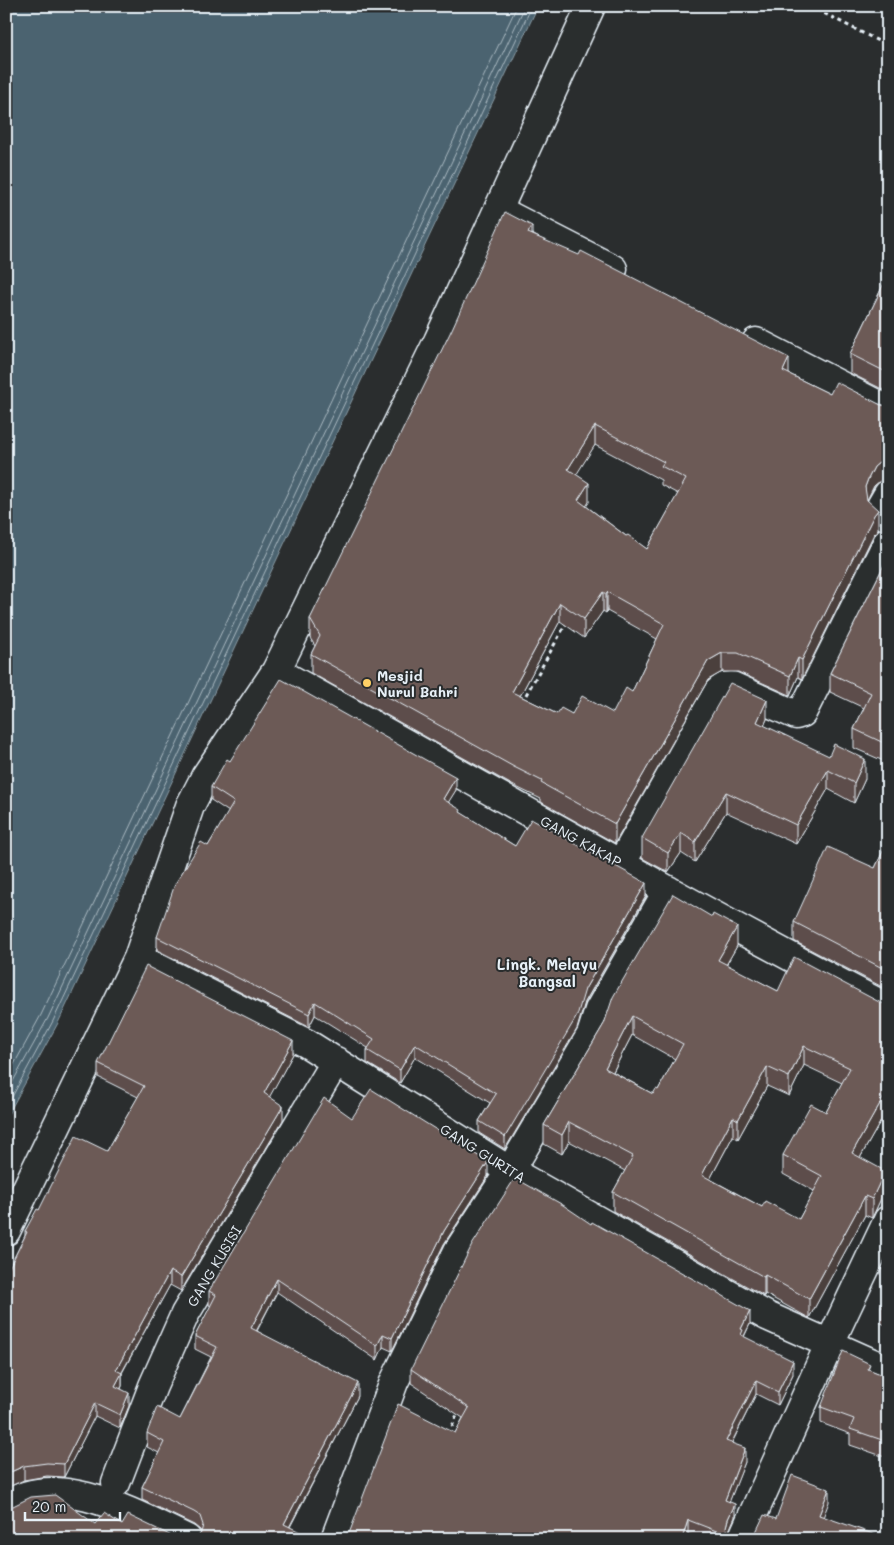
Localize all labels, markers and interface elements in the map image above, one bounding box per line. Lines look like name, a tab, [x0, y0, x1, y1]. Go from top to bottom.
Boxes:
place label: Mesjid Nurul Bahri	[377, 666, 458, 701]
marker: Mesjid Nurul Bahri	[361, 677, 373, 689]
street label: GANG KAKAP	[537, 811, 625, 871]
district label: Lingk. Melayu Bangsal	[497, 954, 597, 991]
street label: GANG GURITA	[437, 1119, 529, 1187]
street label: GANG KUSISI	[182, 1222, 246, 1310]
scale bar	[25, 1490, 120, 1522]
text: 20 m	[32, 1496, 66, 1516]

